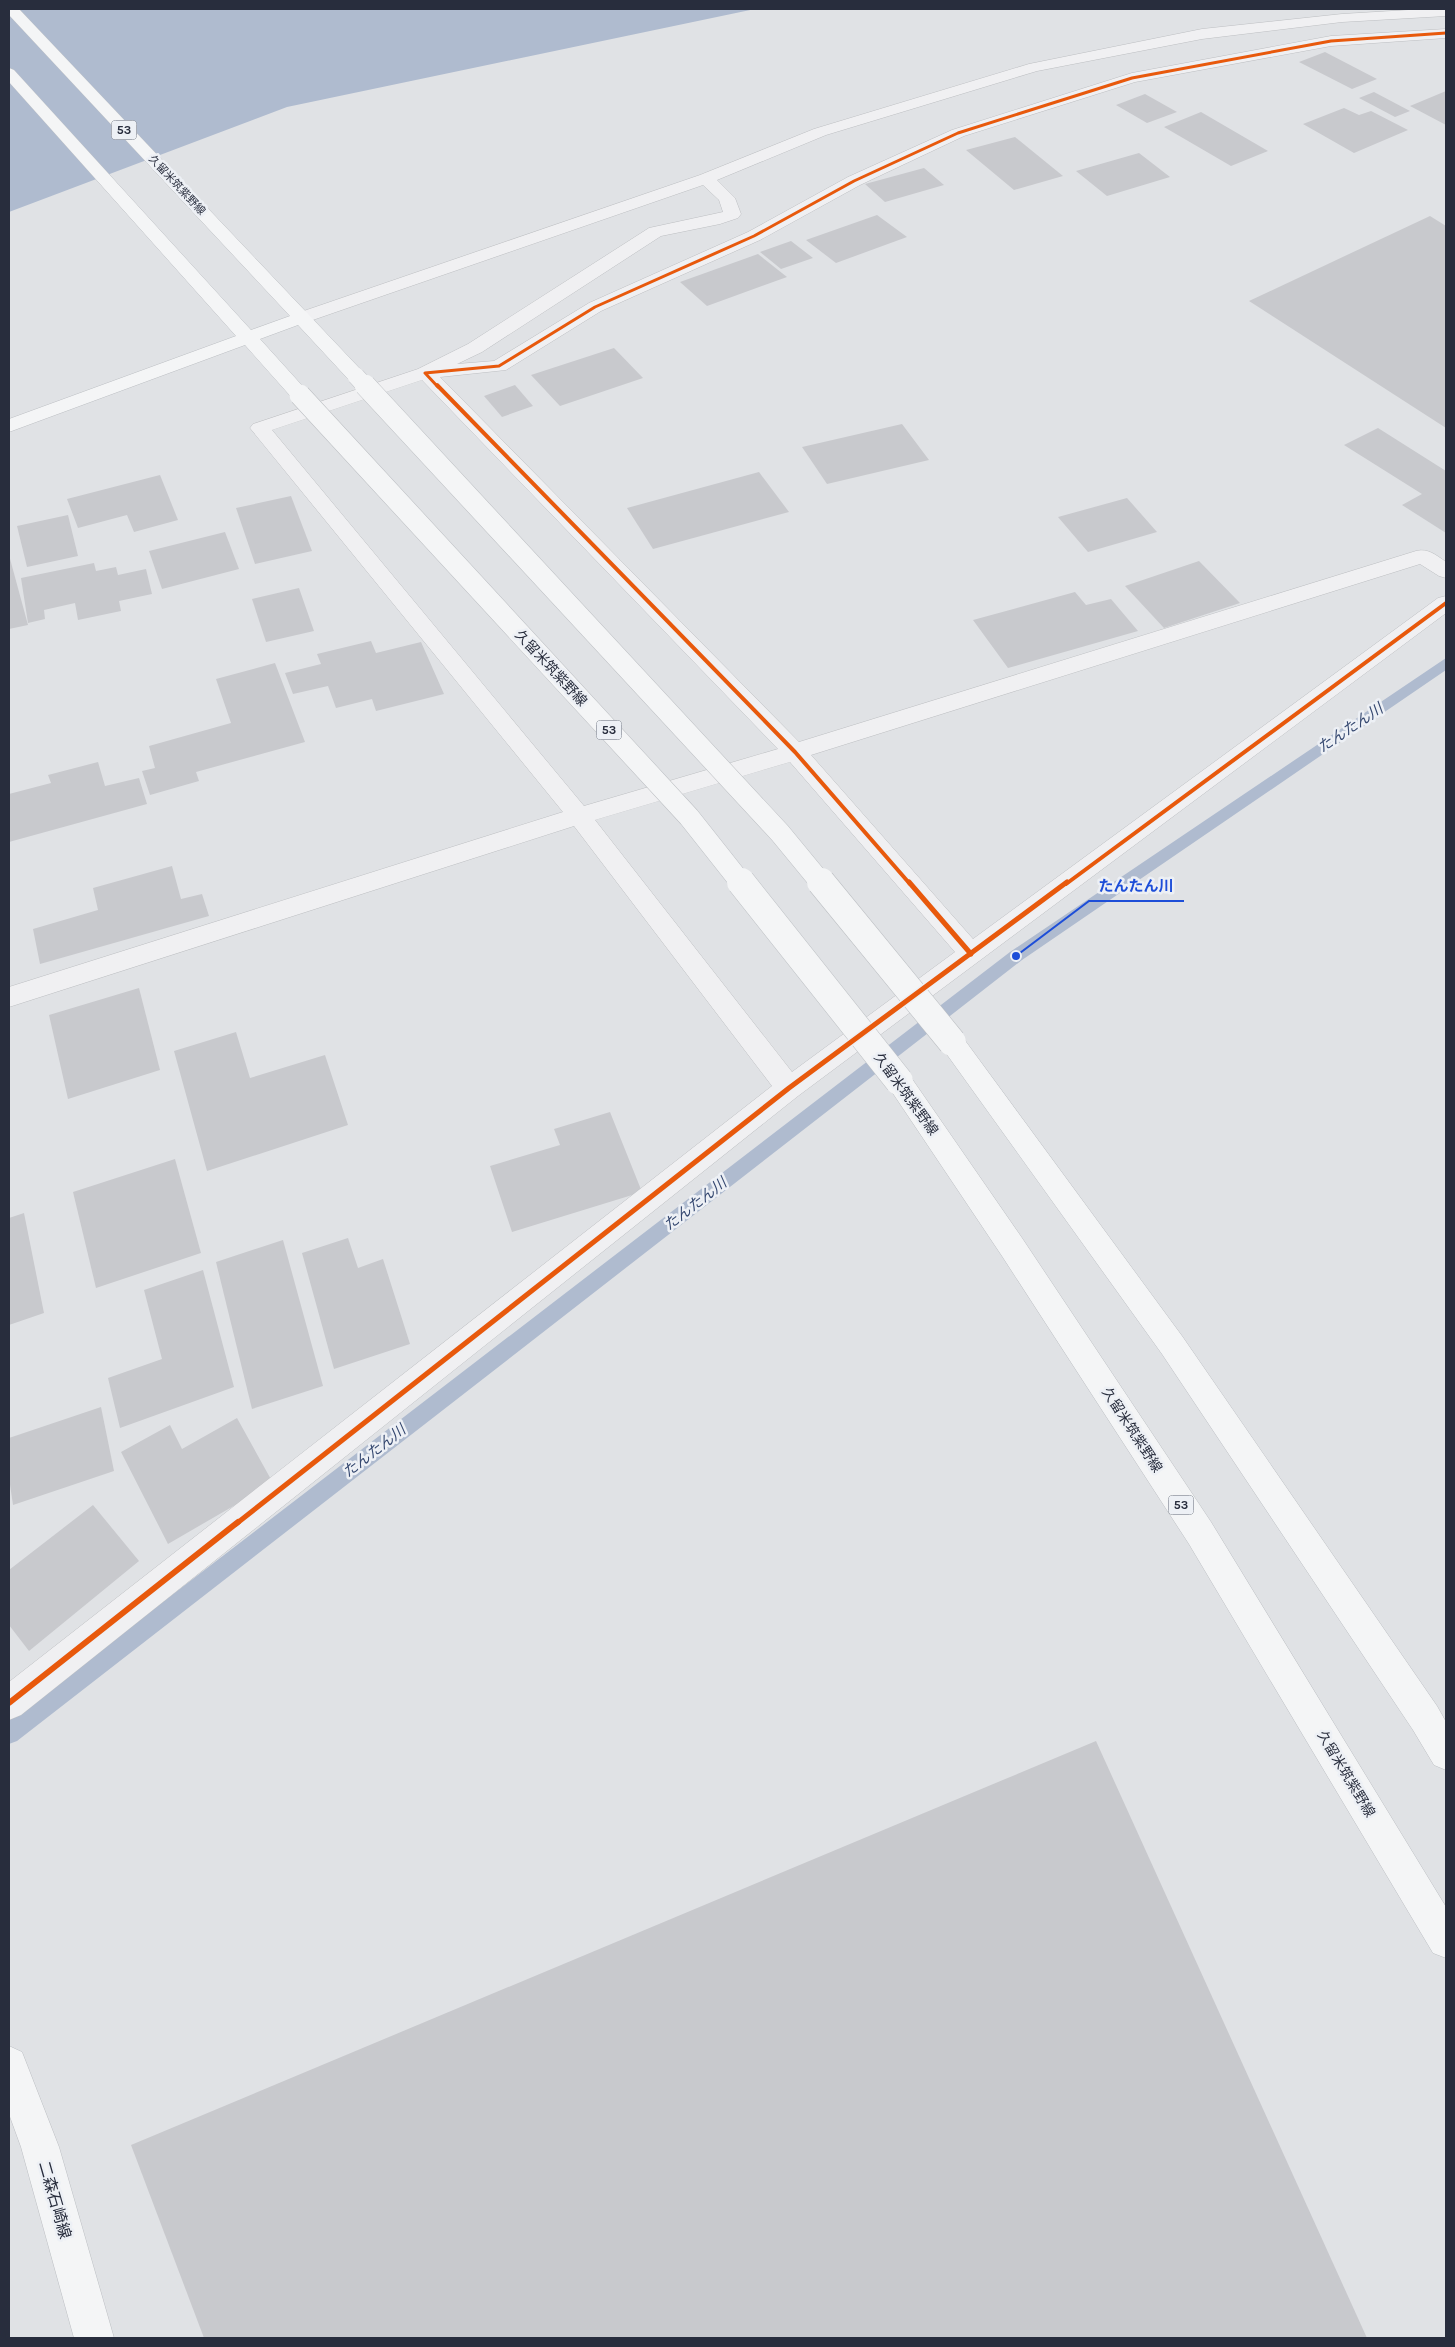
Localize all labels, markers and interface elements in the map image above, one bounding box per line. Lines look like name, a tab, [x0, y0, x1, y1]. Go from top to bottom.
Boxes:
road number: 53	[112, 120, 136, 140]
street label: 久留米筑紫野線	[146, 152, 208, 218]
street label: 久留米筑紫野線	[511, 626, 591, 710]
water label: たんたん川	[1314, 698, 1388, 756]
road number: 53	[596, 720, 622, 740]
callout: たんたん川	[1089, 871, 1184, 901]
text: たんたん川	[1098, 877, 1174, 895]
street label: 久留米筑紫野線	[870, 1049, 942, 1139]
water label: たんたん川	[660, 1173, 732, 1234]
street label: 久留米筑紫野線	[1098, 1384, 1166, 1476]
water label: たんたん川	[339, 1420, 411, 1481]
road number: 53	[1168, 1496, 1194, 1514]
street label: 久留米筑紫野線	[1313, 1728, 1379, 1820]
street label: 二森石崎線	[35, 2159, 75, 2241]

